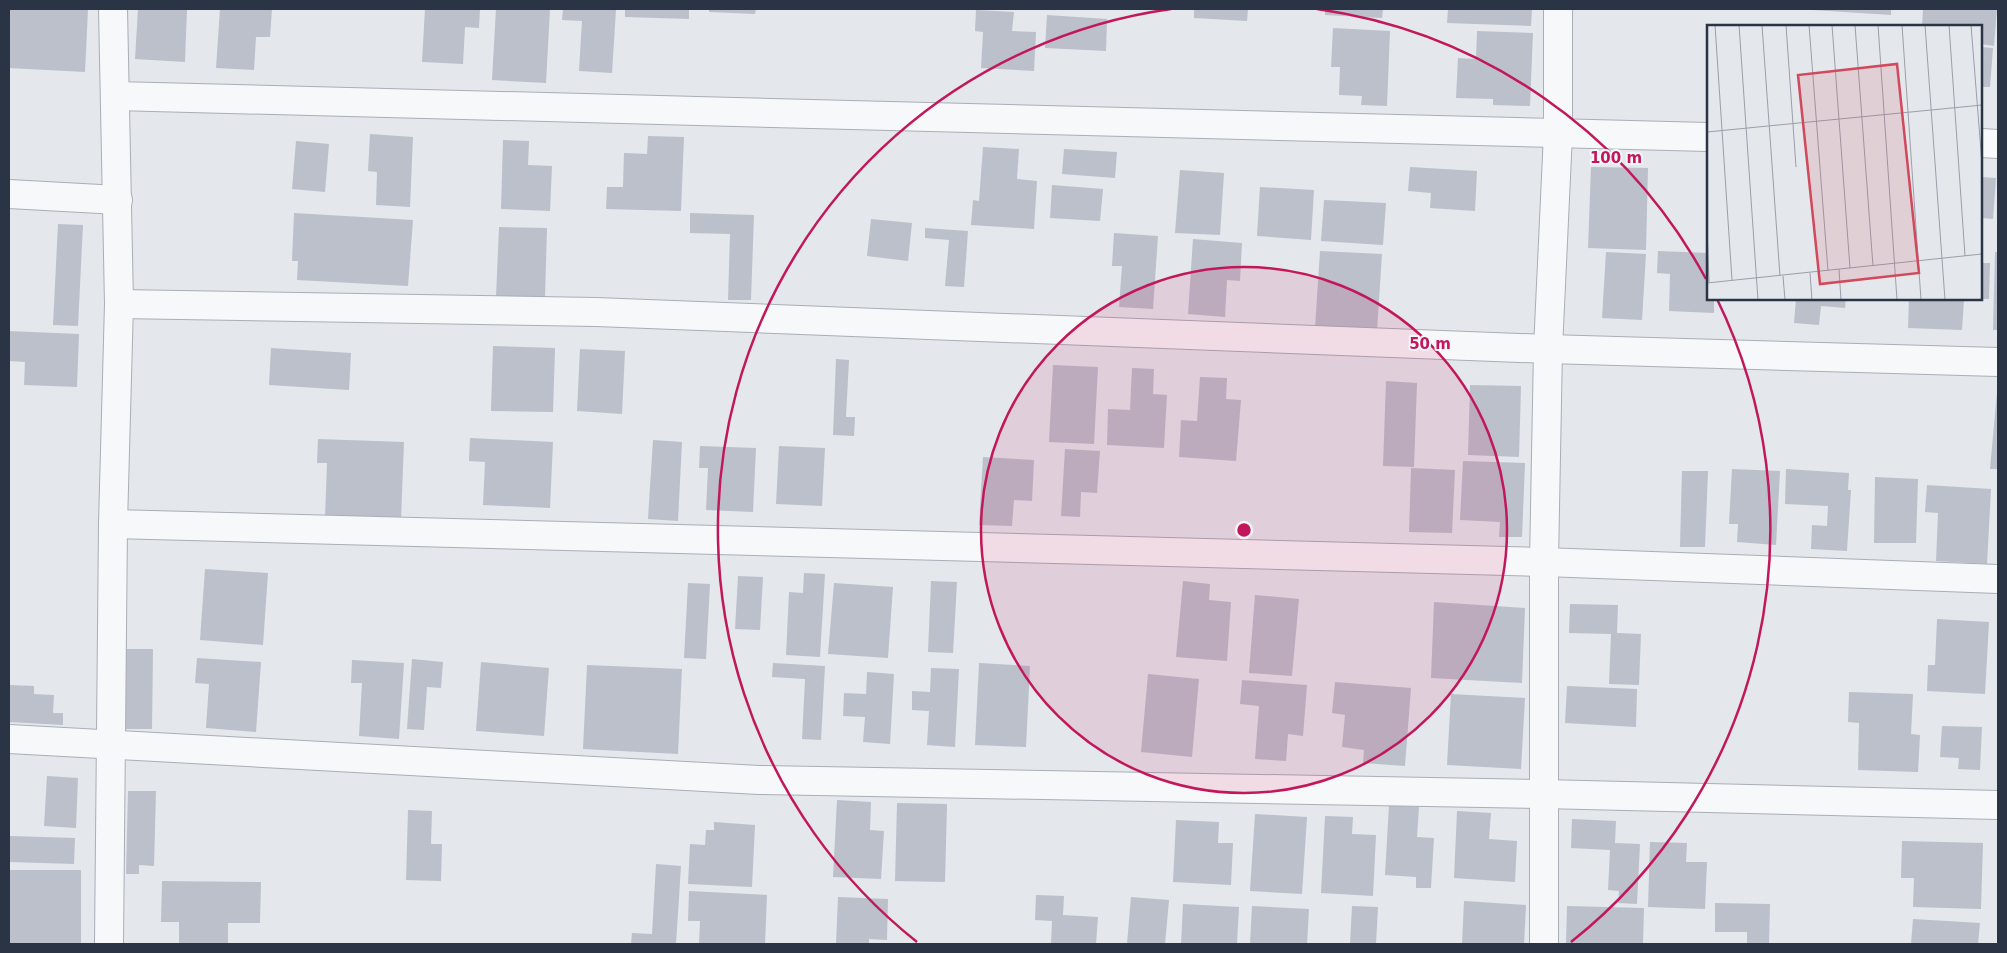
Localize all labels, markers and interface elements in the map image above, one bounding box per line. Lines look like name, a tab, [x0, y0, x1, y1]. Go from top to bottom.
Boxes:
inset map	[1707, 25, 1982, 300]
text: 100 m	[1590, 149, 1642, 167]
text: 50 m	[1409, 335, 1451, 353]
centre of rings	[1235, 521, 1253, 539]

